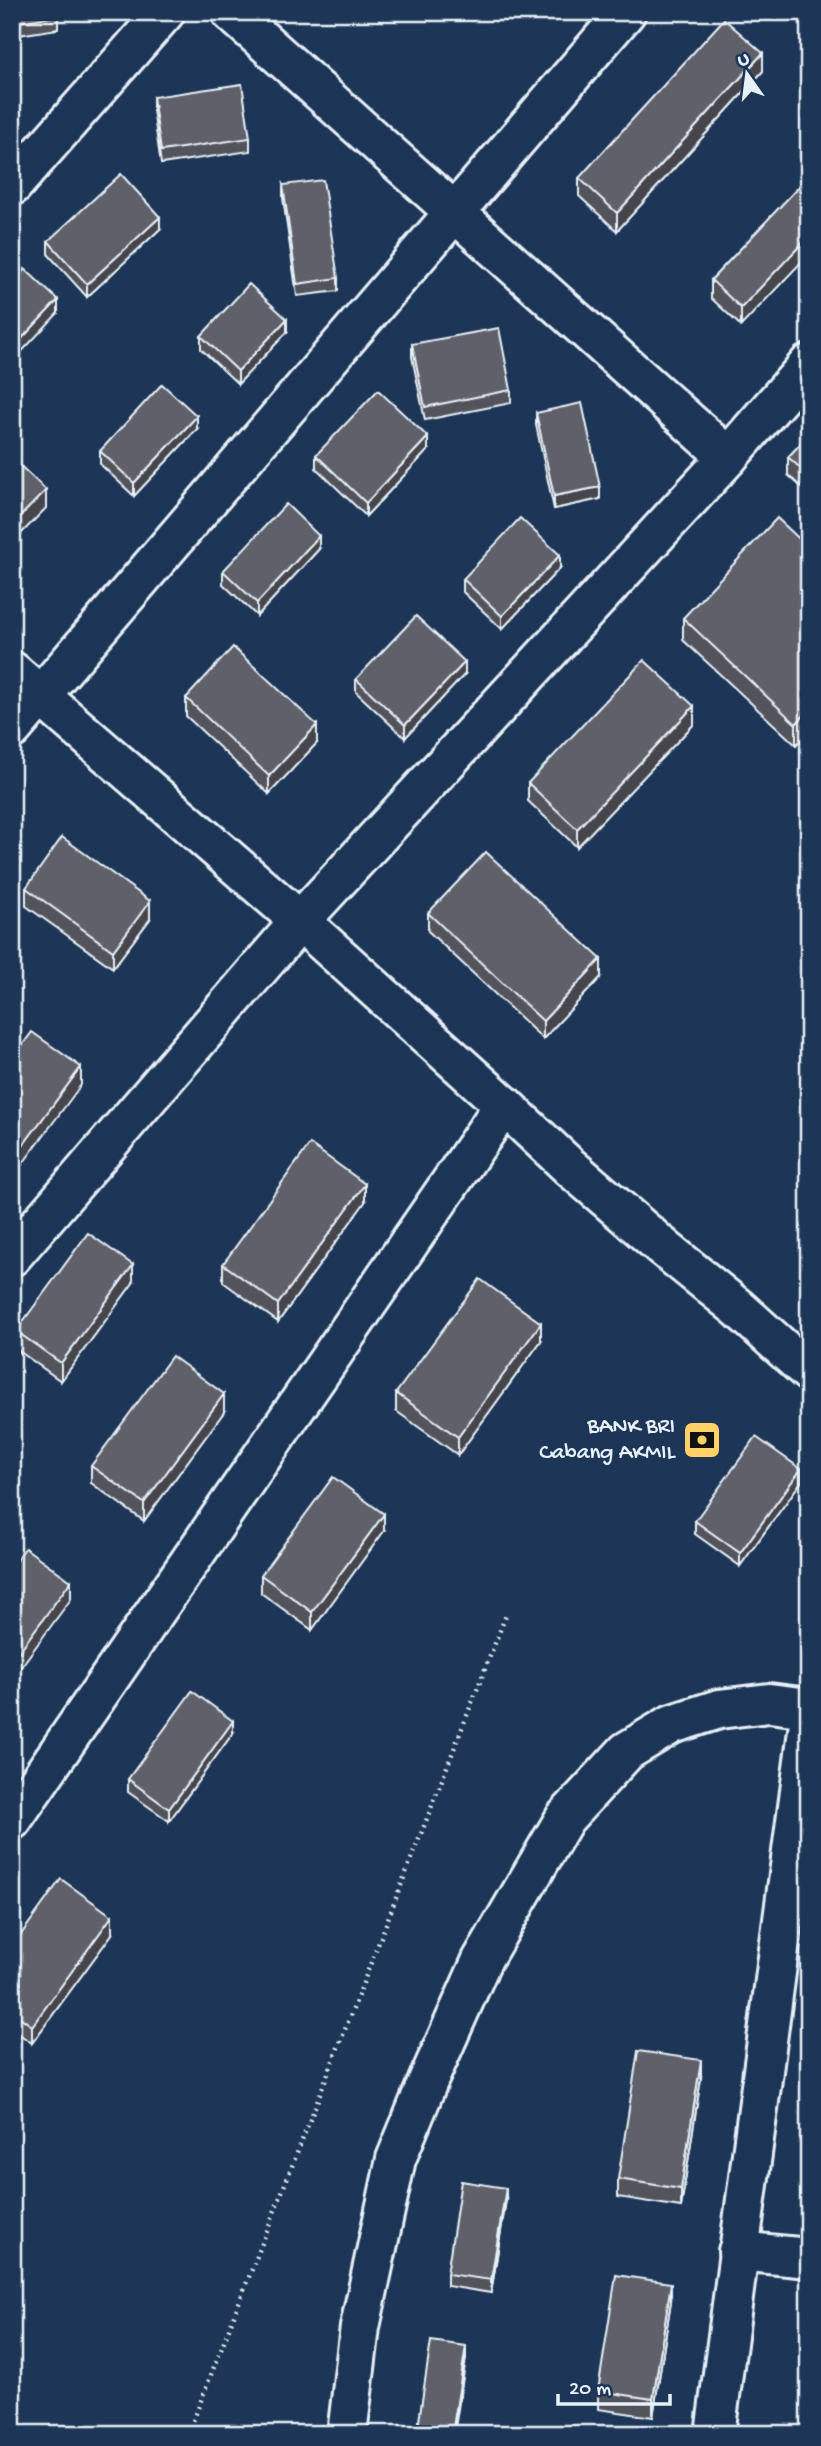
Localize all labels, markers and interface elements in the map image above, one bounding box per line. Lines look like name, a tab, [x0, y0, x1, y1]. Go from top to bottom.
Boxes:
north arrow	[712, 38, 782, 108]
text: U	[736, 48, 752, 73]
place label: BANK BRI Cabang AKMIL	[539, 1414, 677, 1467]
bank icon: BANK BRI Cabang AKMIL	[681, 1419, 723, 1461]
scale bar	[558, 2362, 670, 2406]
text: 20 m	[569, 2378, 611, 2403]

